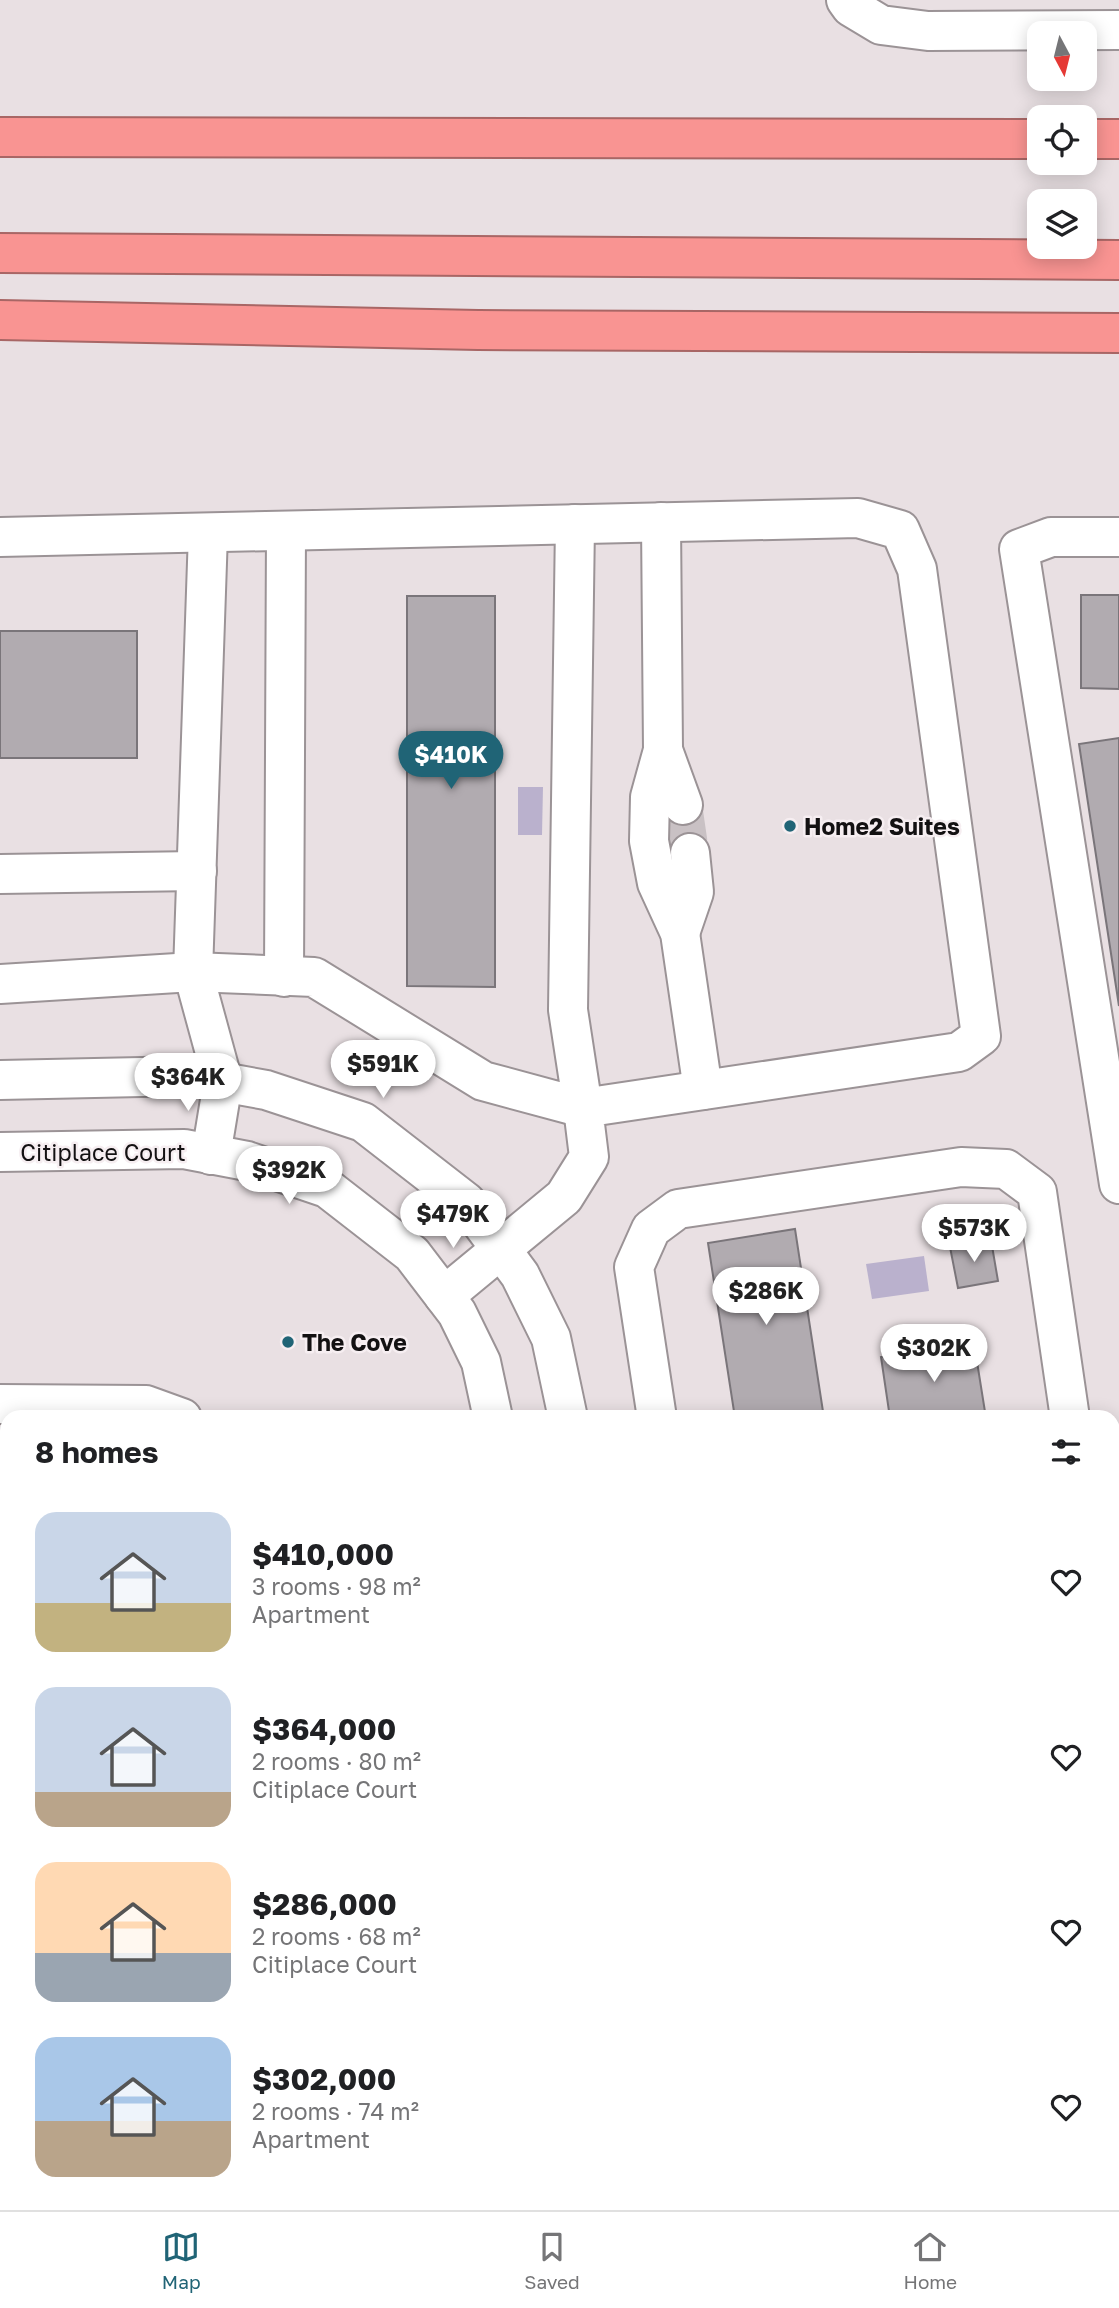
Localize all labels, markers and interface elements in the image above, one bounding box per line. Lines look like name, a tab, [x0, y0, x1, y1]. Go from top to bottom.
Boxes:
north arrow	[1027, 21, 1097, 91]
map controls	[1027, 21, 1097, 259]
button: locate	[1027, 105, 1097, 175]
button: layers	[1027, 189, 1097, 259]
pin: $410K	[402, 732, 500, 791]
text: $410K	[414, 740, 488, 768]
place label: Home2 Suites	[804, 812, 960, 840]
marker: Home2 Suites	[782, 818, 798, 834]
pin: $591K	[334, 1040, 432, 1100]
text: $591K	[347, 1049, 419, 1077]
pin: $364K	[139, 1054, 237, 1113]
text: $364K	[150, 1062, 226, 1090]
street label: Citiplace Court	[20, 1138, 186, 1166]
pin: $392K	[240, 1146, 338, 1206]
text: $392K	[252, 1155, 326, 1183]
pin: $479K	[404, 1190, 502, 1250]
text: $479K	[416, 1199, 490, 1227]
pin: $573K	[925, 1204, 1023, 1264]
text: $573K	[938, 1213, 1010, 1241]
pin: $286K	[717, 1268, 815, 1327]
text: $286K	[728, 1276, 804, 1304]
pin: $302K	[885, 1324, 983, 1384]
place label: The Cove	[302, 1328, 407, 1356]
text: $302K	[896, 1333, 972, 1361]
marker: The Cove	[280, 1334, 296, 1350]
icon: filters	[1047, 1433, 1085, 1471]
text: 8 homes	[35, 1434, 159, 1470]
text: $410,000	[252, 1536, 394, 1572]
icon: home	[91, 1540, 175, 1624]
icon: heart	[1047, 1563, 1085, 1601]
text: 3 rooms · 98 m²	[252, 1572, 421, 1600]
text: Apartment	[252, 1600, 370, 1628]
text: $364,000	[252, 1711, 396, 1747]
icon: home	[91, 1715, 175, 1799]
icon: heart	[1047, 1738, 1085, 1776]
text: 2 rooms · 80 m²	[252, 1747, 421, 1775]
text: Citiplace Court	[252, 1775, 417, 1803]
text: $286,000	[252, 1886, 397, 1922]
icon: home	[91, 1890, 175, 1974]
icon: heart	[1047, 1913, 1085, 1951]
text: 2 rooms · 68 m²	[252, 1922, 421, 1950]
text: Citiplace Court	[252, 1950, 417, 1978]
text: $302,000	[252, 2061, 396, 2097]
icon: home	[91, 2065, 175, 2149]
icon: heart	[1047, 2088, 1085, 2126]
text: 2 rooms · 74 m²	[252, 2097, 419, 2125]
text: Apartment	[252, 2125, 370, 2153]
tab: Map	[162, 2228, 201, 2293]
tab: Saved	[524, 2228, 580, 2293]
tab: Home	[903, 2228, 957, 2293]

